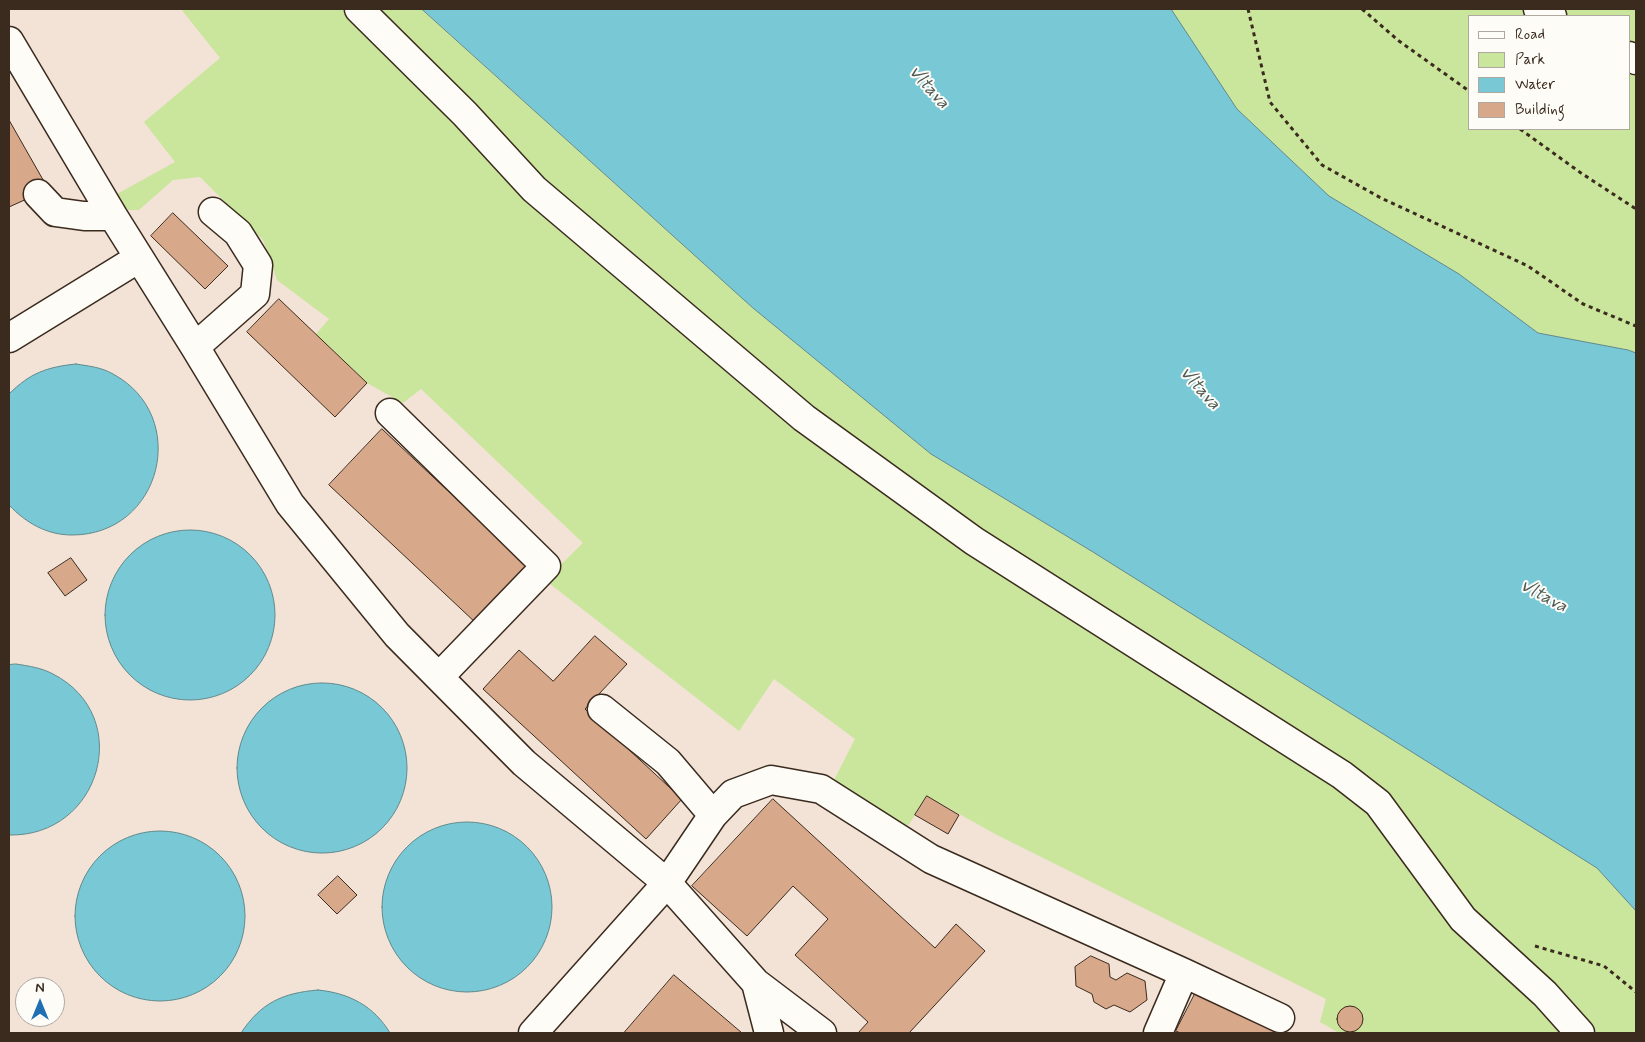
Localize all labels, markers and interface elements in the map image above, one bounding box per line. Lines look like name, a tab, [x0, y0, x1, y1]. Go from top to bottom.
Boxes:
legend	[1468, 15, 1630, 130]
text: Road	[1515, 25, 1545, 45]
text: Park	[1515, 50, 1545, 70]
water label: Vltava	[903, 62, 953, 114]
text: Water	[1515, 75, 1555, 95]
text: Building	[1515, 100, 1565, 120]
water label: Vltava	[1174, 363, 1224, 415]
water label: Vltava	[1516, 576, 1570, 618]
north arrow	[15, 977, 65, 1027]
text: N	[35, 979, 45, 997]

